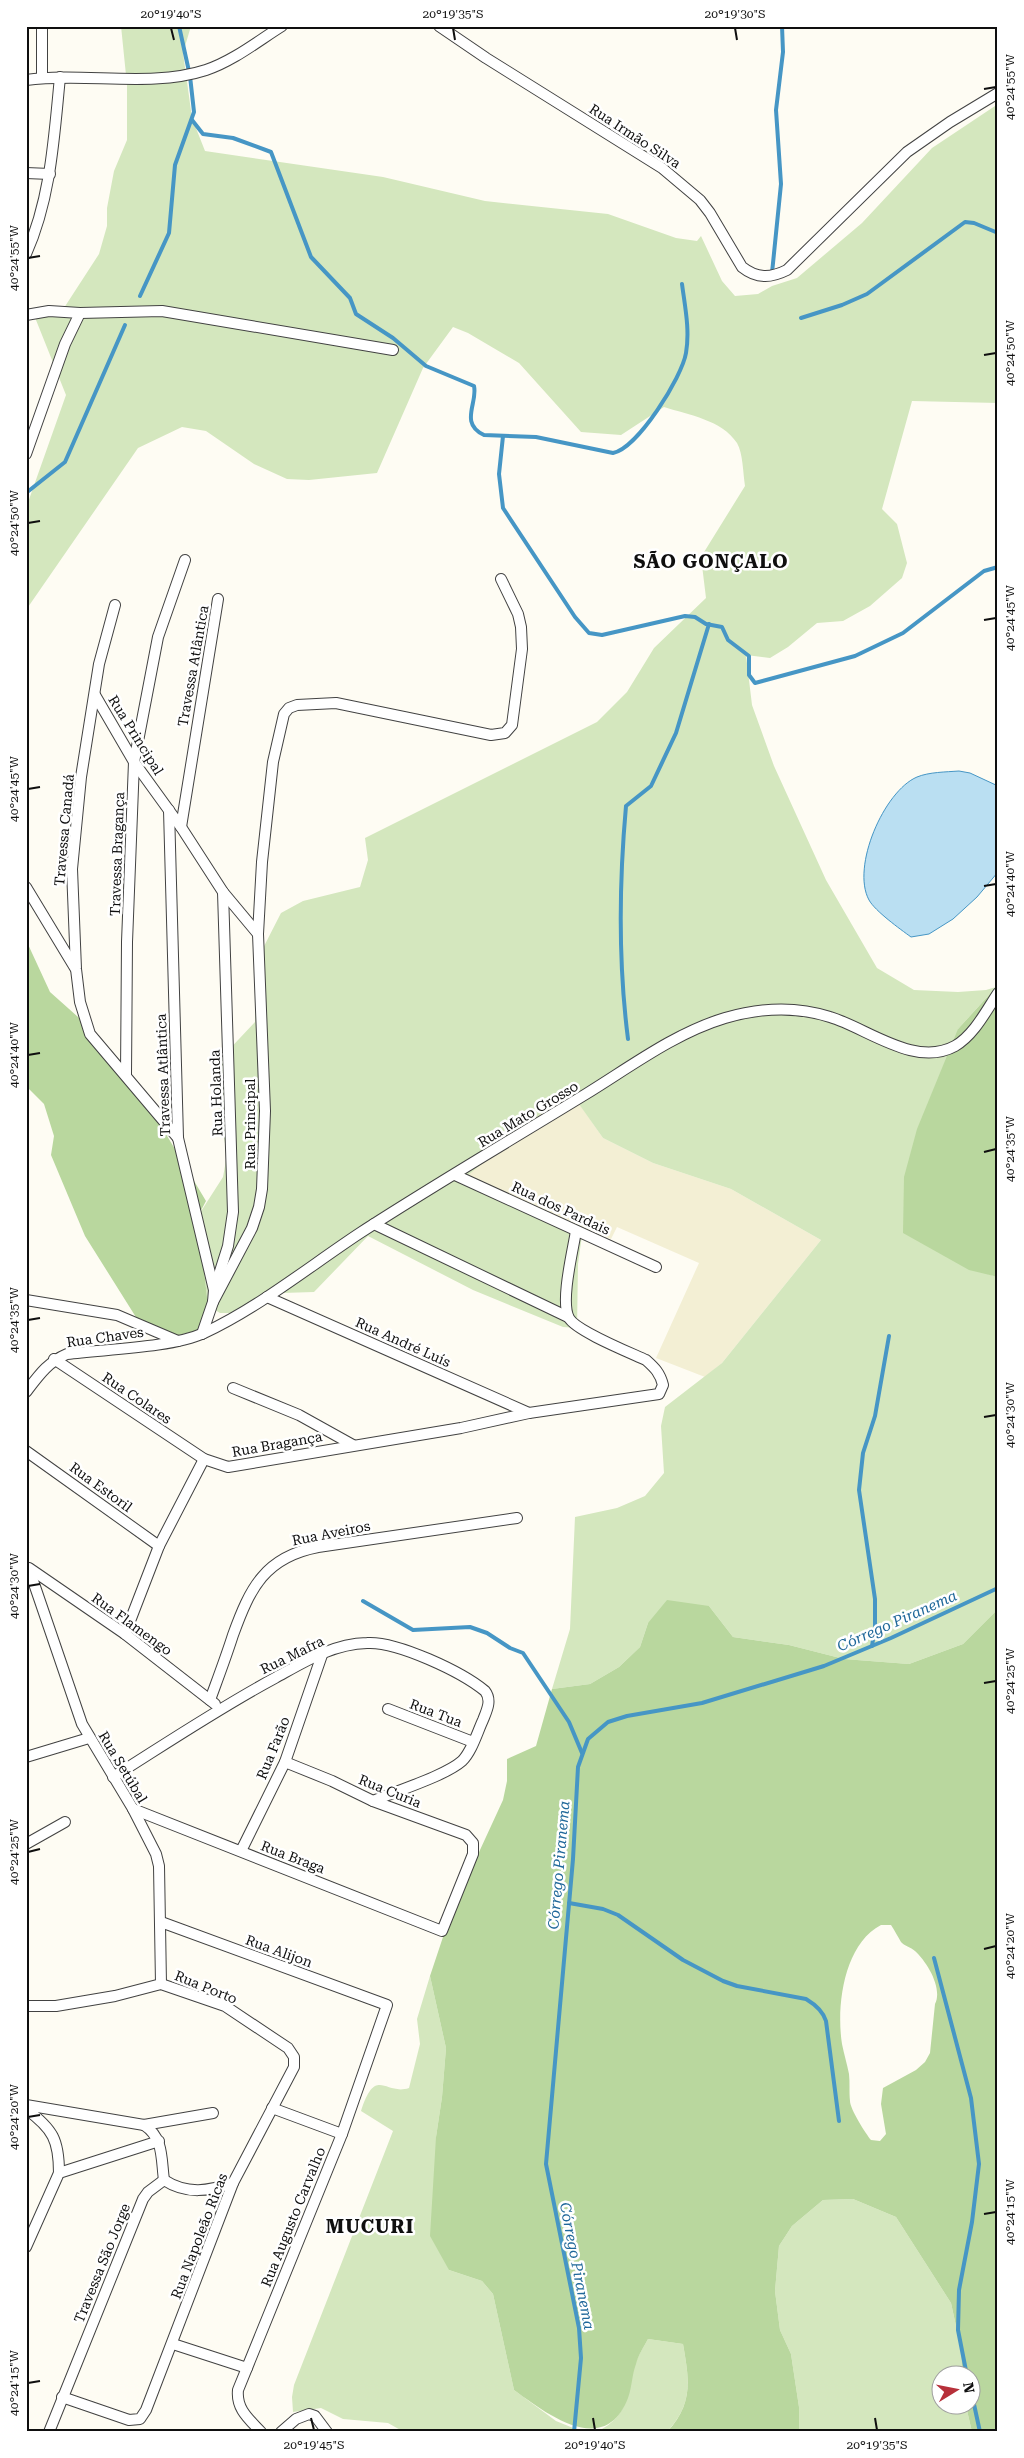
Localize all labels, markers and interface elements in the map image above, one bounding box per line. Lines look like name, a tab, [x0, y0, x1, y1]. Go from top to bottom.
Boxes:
text: 20°19'40"S	[141, 7, 201, 21]
text: 20°19'35"S	[423, 7, 483, 21]
text: 20°19'30"S	[705, 7, 765, 21]
text: 40°24'55"W	[1003, 53, 1017, 120]
street label: Rua Irmão Silva	[586, 101, 684, 172]
text: 40°24'55"W	[7, 224, 21, 291]
text: 40°24'50"W	[1003, 319, 1017, 386]
text: 40°24'50"W	[7, 489, 21, 556]
district label: SÃO GONÇALO	[634, 550, 788, 573]
text: 40°24'45"W	[1003, 584, 1017, 651]
street label: Travessa Atlântica	[174, 604, 212, 728]
street label: Rua Principal	[105, 692, 167, 778]
text: 40°24'45"W	[7, 755, 21, 822]
street label: Travessa Canadá	[51, 773, 77, 887]
street label: Travessa Bragança	[107, 791, 127, 916]
text: 40°24'40"W	[1003, 850, 1017, 917]
street label: Travessa Atlântica	[153, 1013, 173, 1137]
text: 40°24'40"W	[7, 1021, 21, 1088]
street label: Rua Holanda	[206, 1049, 226, 1137]
street label: Rua Principal	[242, 1078, 258, 1169]
street label: Rua Mato Grosso	[475, 1078, 581, 1150]
text: 40°24'35"W	[1003, 1115, 1017, 1182]
street label: Rua dos Pardais	[509, 1178, 613, 1238]
text: 40°24'35"W	[7, 1286, 21, 1353]
street label: Rua André Luís	[353, 1314, 453, 1370]
street label: Rua Chaves	[65, 1324, 145, 1350]
street label: Rua Colares	[99, 1369, 175, 1427]
text: 40°24'30"W	[1003, 1381, 1017, 1448]
street label: Rua Bragança	[230, 1428, 324, 1460]
street label: Rua Estoril	[67, 1459, 136, 1515]
street label: Rua Aveiros	[290, 1517, 372, 1548]
text: 40°24'30"W	[7, 1552, 21, 1619]
water label: Córrego Piranema	[834, 1587, 960, 1655]
street label: Rua Flamengo	[89, 1590, 175, 1658]
street label: Rua Mafra	[258, 1633, 327, 1677]
text: 40°24'25"W	[1003, 1647, 1017, 1714]
street label: Rua Tua	[408, 1696, 465, 1730]
street label: Rua Farão	[253, 1714, 293, 1782]
street label: Rua Setúbal	[95, 1728, 151, 1806]
street label: Rua Curia	[356, 1771, 424, 1811]
water label: Córrego Piranema	[544, 1800, 574, 1930]
text: 40°24'25"W	[7, 1818, 21, 1885]
street label: Rua Braga	[259, 1837, 328, 1877]
text: 40°24'20"W	[1003, 1912, 1017, 1979]
street label: Rua Alijon	[243, 1932, 315, 1970]
street label: Rua Porto	[172, 1967, 240, 2007]
text: 40°24'20"W	[7, 2083, 21, 2150]
street label: Rua Augusto Carvalho	[258, 2145, 328, 2289]
street label: Rua Napoleão Ricas	[168, 2171, 231, 2301]
text: 40°24'15"W	[1003, 2178, 1017, 2245]
street label: Travessa São Jorge	[71, 2201, 133, 2325]
water label: Córrego Piranema	[556, 2201, 598, 2331]
district label: MUCURI	[326, 2215, 414, 2238]
text: 40°24'15"W	[7, 2349, 21, 2416]
north arrow	[932, 2366, 982, 2416]
text: N	[960, 2381, 978, 2395]
text: 20°19'45"S	[284, 2438, 344, 2452]
text: 20°19'40"S	[565, 2438, 625, 2452]
text: 20°19'35"S	[847, 2438, 907, 2452]

